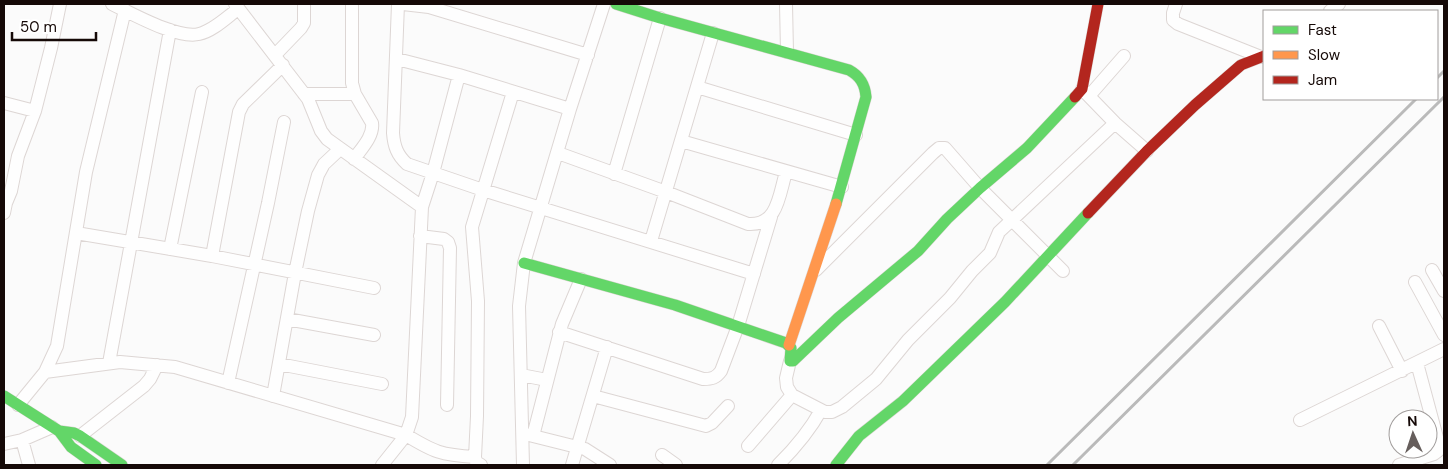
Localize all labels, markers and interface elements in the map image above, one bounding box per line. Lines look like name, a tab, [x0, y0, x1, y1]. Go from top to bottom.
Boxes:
scale bar	[12, 10, 96, 42]
legend	[1263, 10, 1438, 100]
text: 50 m	[20, 17, 57, 37]
text: Fast	[1308, 20, 1337, 40]
text: Slow	[1308, 45, 1341, 65]
text: Jam	[1308, 70, 1337, 90]
north arrow	[1388, 409, 1438, 459]
text: N	[1407, 412, 1418, 430]

